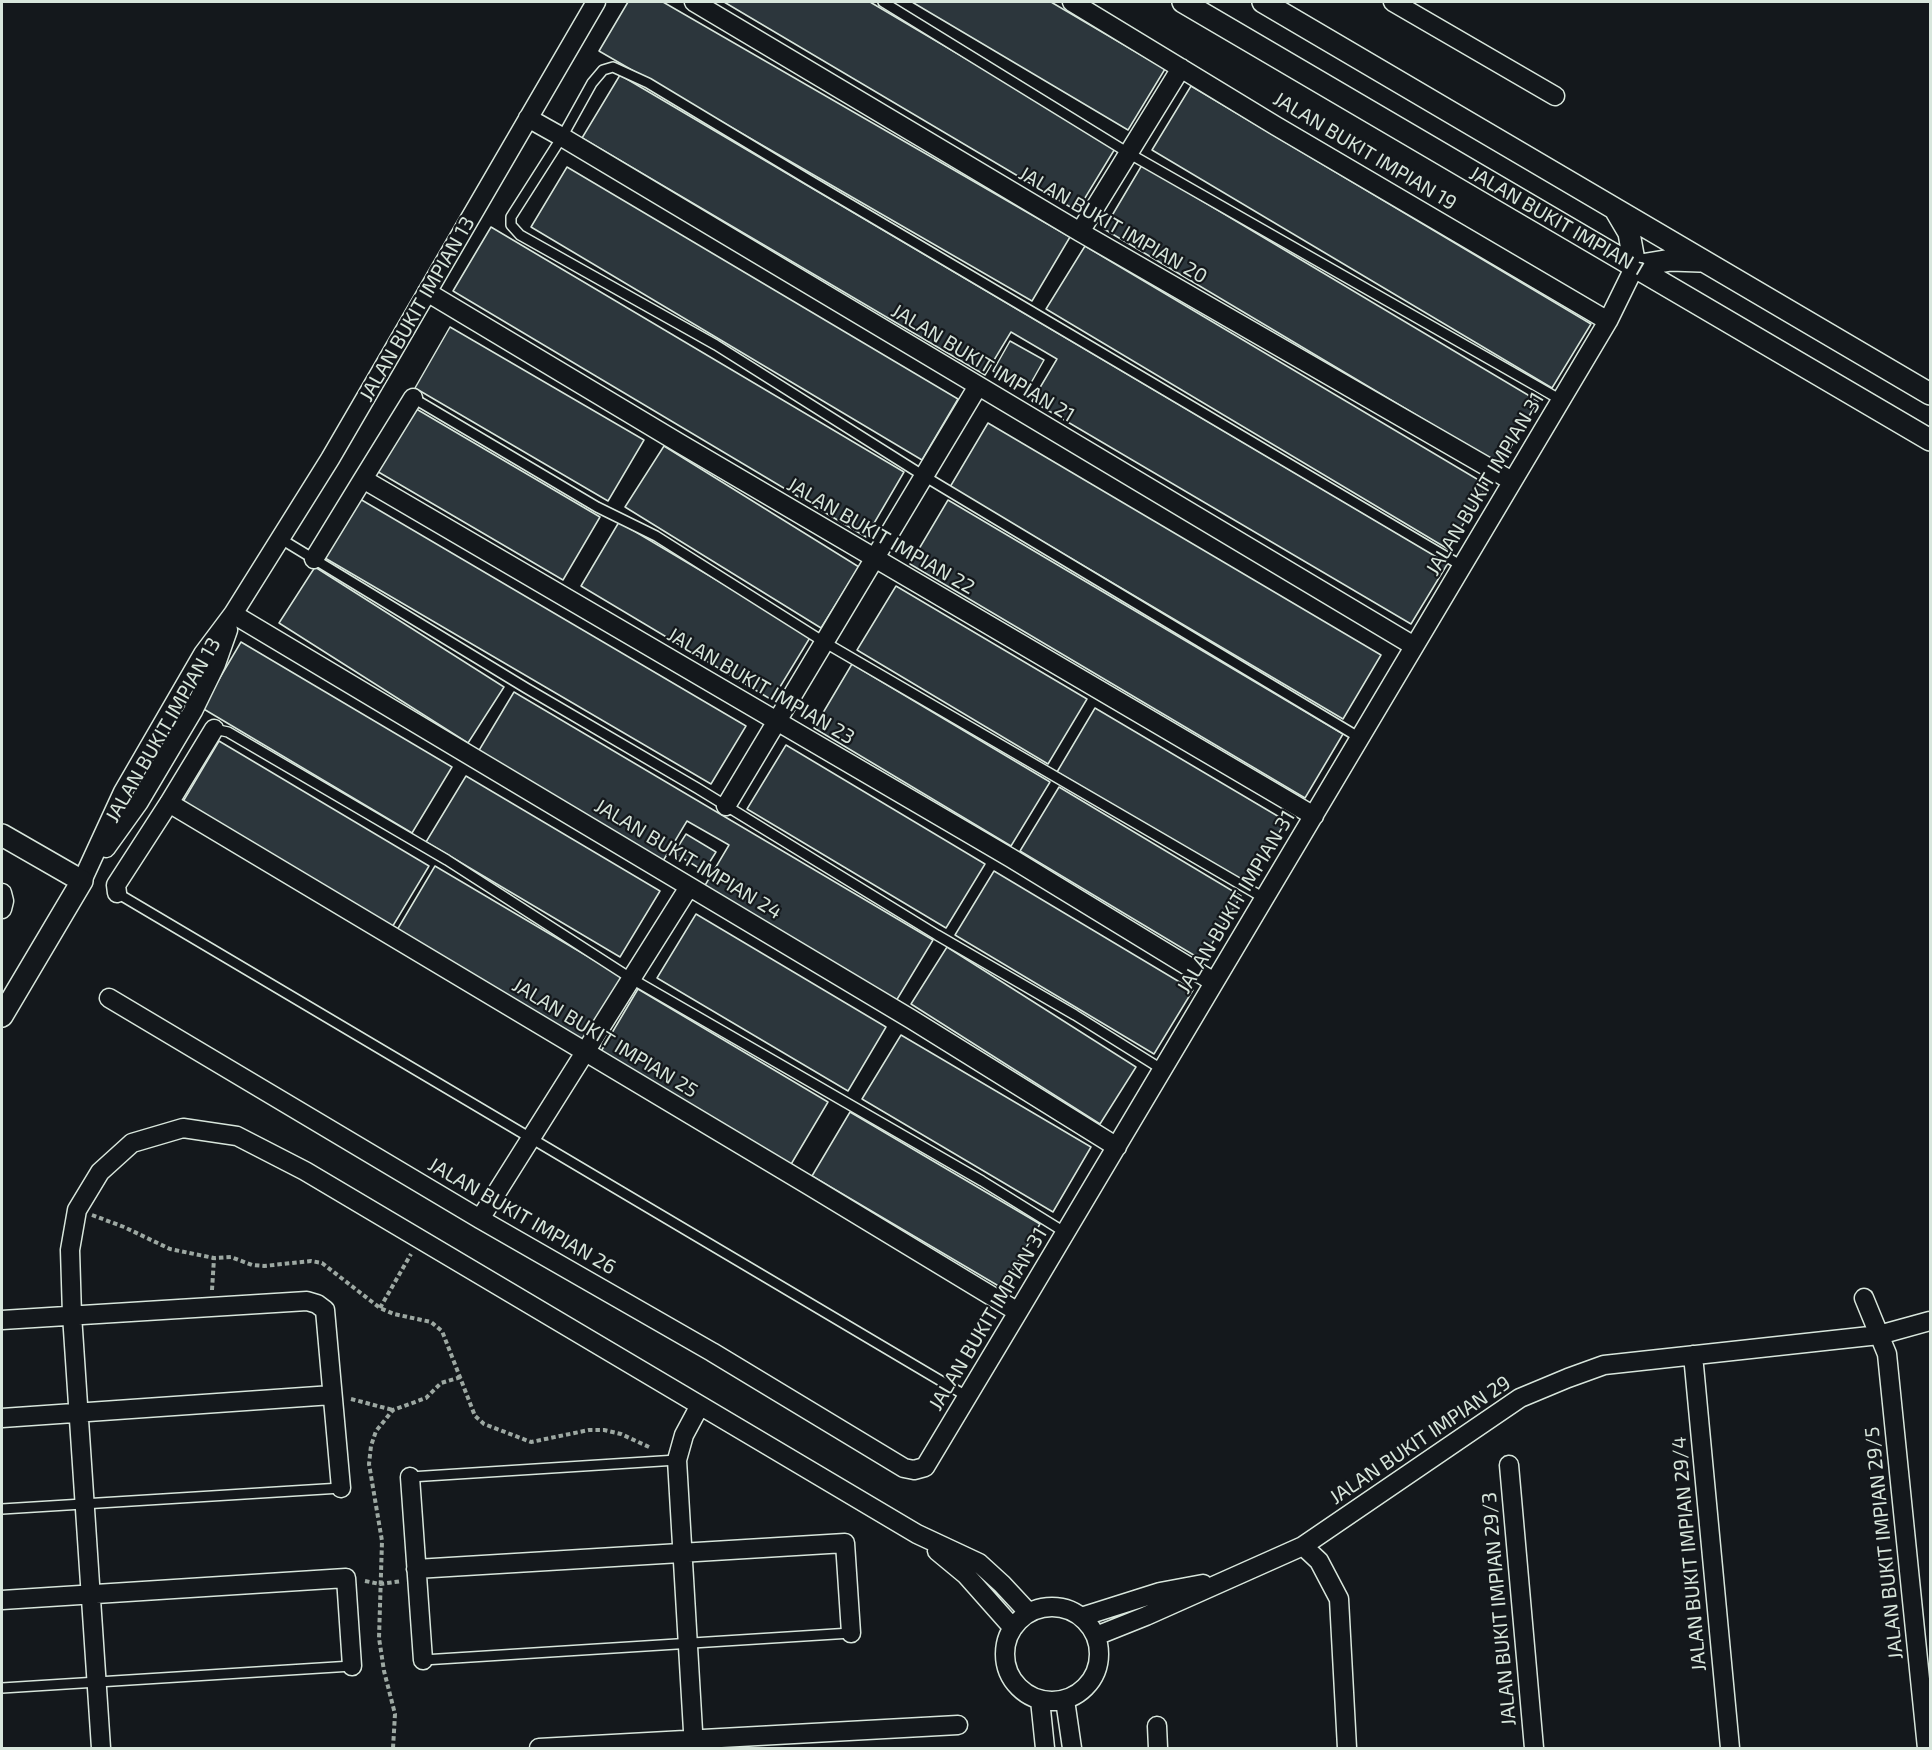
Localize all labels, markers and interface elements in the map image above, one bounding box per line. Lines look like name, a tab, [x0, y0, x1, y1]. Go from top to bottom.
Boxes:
street label: JALAN BUKIT IMPIAN 19	[1269, 87, 1461, 215]
street label: JALAN BUKIT IMPIAN 20	[1015, 161, 1211, 289]
street label: JALAN BUKIT IMPIAN 1	[1465, 161, 1649, 281]
street label: JALAN BUKIT IMPIAN 13	[354, 212, 480, 406]
street label: JALAN BUKIT IMPIAN 21	[887, 299, 1079, 427]
street label: JALAN BUKIT IMPIAN 31	[1421, 388, 1549, 580]
street label: JALAN BUKIT IMPIAN 22	[783, 472, 979, 600]
street label: JALAN BUKIT IMPIAN 23	[663, 622, 859, 750]
street label: JALAN BUKIT IMPIAN 13	[100, 633, 226, 827]
street label: JALAN BUKIT IMPIAN 24	[590, 794, 786, 924]
street label: JALAN BUKIT IMPIAN 31	[1172, 806, 1300, 998]
street label: JALAN BUKIT IMPIAN 25	[508, 973, 702, 1103]
street label: JALAN BUKIT IMPIAN 26	[424, 1152, 620, 1280]
street label: JALAN BUKIT IMPIAN 31	[924, 1223, 1052, 1415]
street label: JALAN BUKIT IMPIAN 29	[1325, 1371, 1515, 1509]
street label: JALAN BUKIT IMPIAN 29/5	[1860, 1425, 1908, 1661]
street label: JALAN BUKIT IMPIAN 29/4	[1667, 1436, 1711, 1672]
street label: JALAN BUKIT IMPIAN 29/3	[1477, 1491, 1521, 1727]

